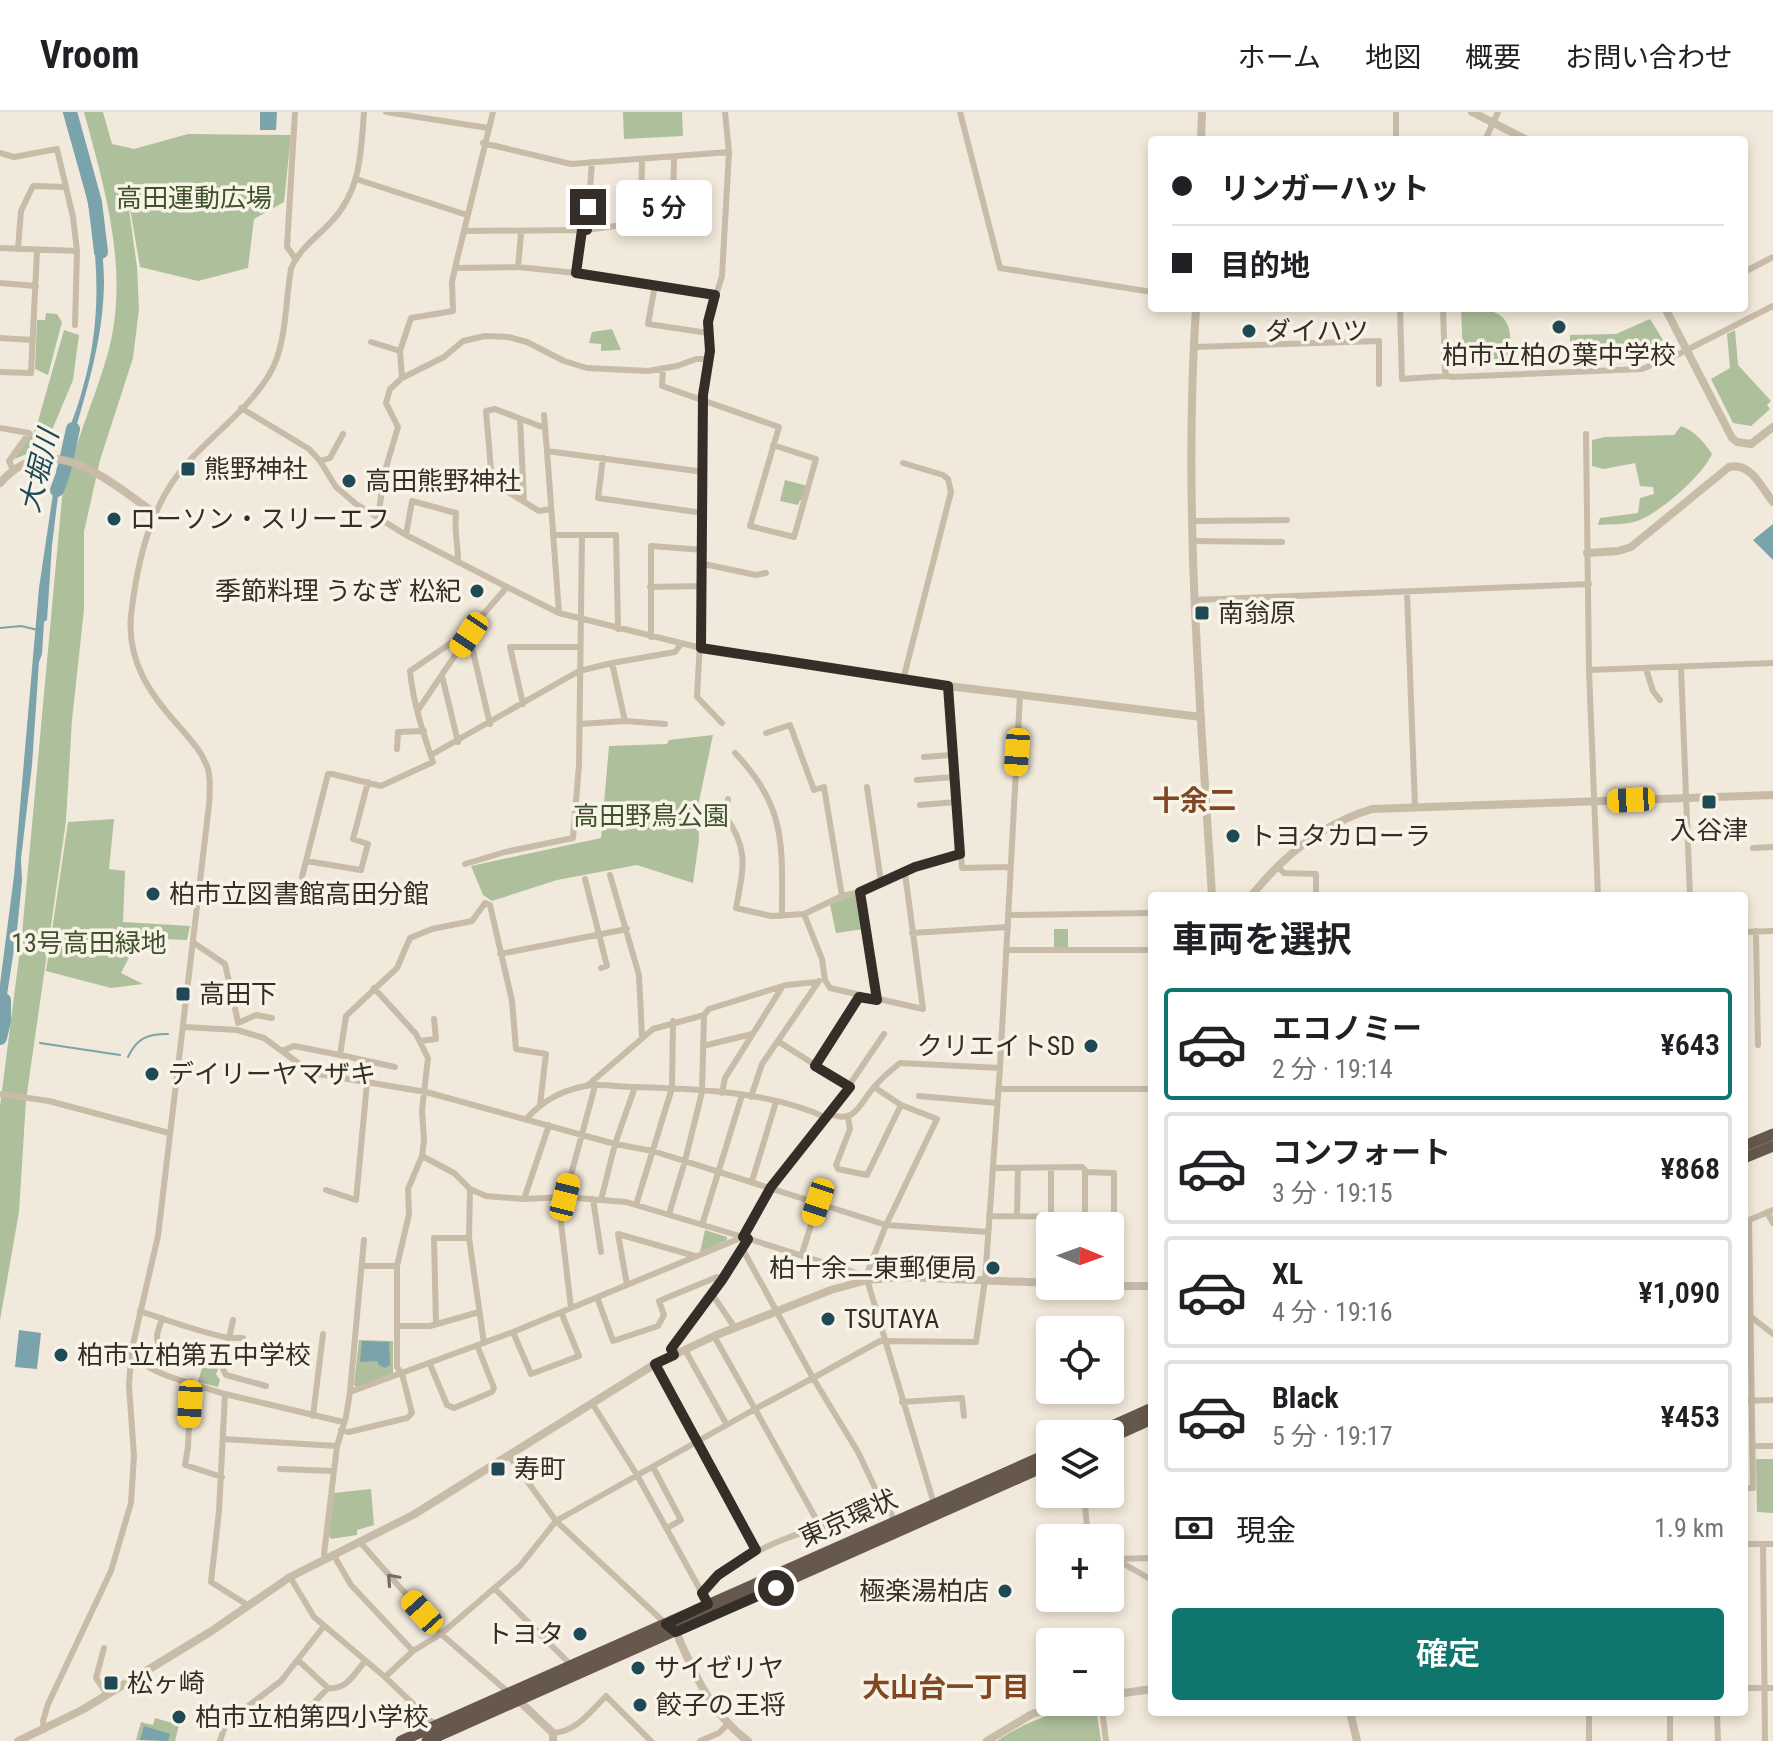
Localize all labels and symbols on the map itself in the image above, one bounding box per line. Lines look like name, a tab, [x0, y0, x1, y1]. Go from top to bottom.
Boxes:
callout: 5 分	[616, 179, 712, 235]
park label: 高田運動広場	[116, 183, 272, 213]
route end	[570, 189, 606, 225]
place label: ダイハツ	[1265, 316, 1368, 346]
marker: 柏市立柏の葉中学校	[1550, 318, 1568, 336]
marker: ダイハツ	[1240, 322, 1258, 340]
place label: 柏市立柏の葉中学校	[1442, 340, 1676, 370]
water label: 大堀川	[13, 423, 66, 516]
place label: 熊野神社	[204, 454, 308, 484]
marker: 熊野神社	[179, 460, 197, 478]
place label: 高田熊野神社	[365, 466, 521, 496]
marker: 高田熊野神社	[340, 472, 358, 490]
place label: ローソン・スリーエフ	[130, 504, 390, 534]
marker: ローソン・スリーエフ	[105, 510, 123, 528]
place label: 季節料理 うなぎ 松紀	[215, 576, 461, 606]
marker: 季節料理 うなぎ 松紀	[468, 582, 486, 600]
place label: 南翁原	[1218, 598, 1296, 628]
marker: 南翁原	[1193, 604, 1211, 622]
car	[446, 608, 492, 662]
car	[1003, 727, 1031, 777]
district label: 十余二	[1152, 784, 1236, 817]
car	[1606, 787, 1656, 813]
marker: 入谷津	[1700, 793, 1718, 811]
park label: 高田野鳥公園	[573, 801, 729, 831]
place label: 入谷津	[1670, 815, 1748, 845]
place label: トヨタカローラ	[1249, 821, 1431, 851]
marker: トヨタカローラ	[1224, 827, 1242, 845]
place label: 柏市立図書館高田分館	[169, 879, 429, 909]
marker: 柏市立図書館高田分館	[144, 885, 162, 903]
park label: 13号高田緑地	[11, 928, 167, 958]
place label: 高田下	[199, 979, 277, 1009]
marker: 高田下	[174, 985, 192, 1003]
place label: クリエイトSD	[917, 1031, 1075, 1061]
marker: クリエイトSD	[1082, 1037, 1100, 1055]
place label: デイリーヤマザキ	[168, 1059, 376, 1089]
marker: デイリーヤマザキ	[143, 1065, 161, 1083]
car	[548, 1171, 582, 1223]
car	[799, 1175, 837, 1229]
north arrow	[1036, 1212, 1124, 1300]
place label: 柏十余二東郵便局	[769, 1253, 977, 1283]
marker: 柏十余二東郵便局	[984, 1259, 1002, 1277]
place label: TSUTAYA	[844, 1304, 939, 1334]
marker: TSUTAYA	[819, 1310, 837, 1328]
place label: 柏市立柏第五中学校	[77, 1340, 311, 1370]
marker: 柏市立柏第五中学校	[52, 1346, 70, 1364]
car	[177, 1379, 203, 1429]
place label: 寿町	[514, 1454, 566, 1484]
marker: 寿町	[489, 1460, 507, 1478]
street label: 東京環状	[794, 1483, 902, 1553]
route start	[758, 1570, 794, 1606]
one-way arrow	[387, 1574, 401, 1589]
place label: 極楽湯柏店	[859, 1576, 989, 1606]
marker: 極楽湯柏店	[996, 1582, 1014, 1600]
car	[397, 1586, 447, 1638]
place label: トヨタ	[486, 1619, 564, 1649]
marker: トヨタ	[571, 1625, 589, 1643]
place label: サイゼリヤ	[654, 1653, 784, 1683]
marker: サイゼリヤ	[629, 1659, 647, 1677]
place label: 松ヶ崎	[127, 1668, 205, 1698]
district label: 大山台一丁目	[862, 1671, 1030, 1704]
marker: 松ヶ崎	[102, 1674, 120, 1692]
place label: 餃子の王将	[656, 1690, 786, 1720]
marker: 餃子の王将	[631, 1696, 649, 1714]
place label: 柏市立柏第四小学校	[195, 1702, 429, 1732]
marker: 柏市立柏第四小学校	[170, 1708, 188, 1726]

